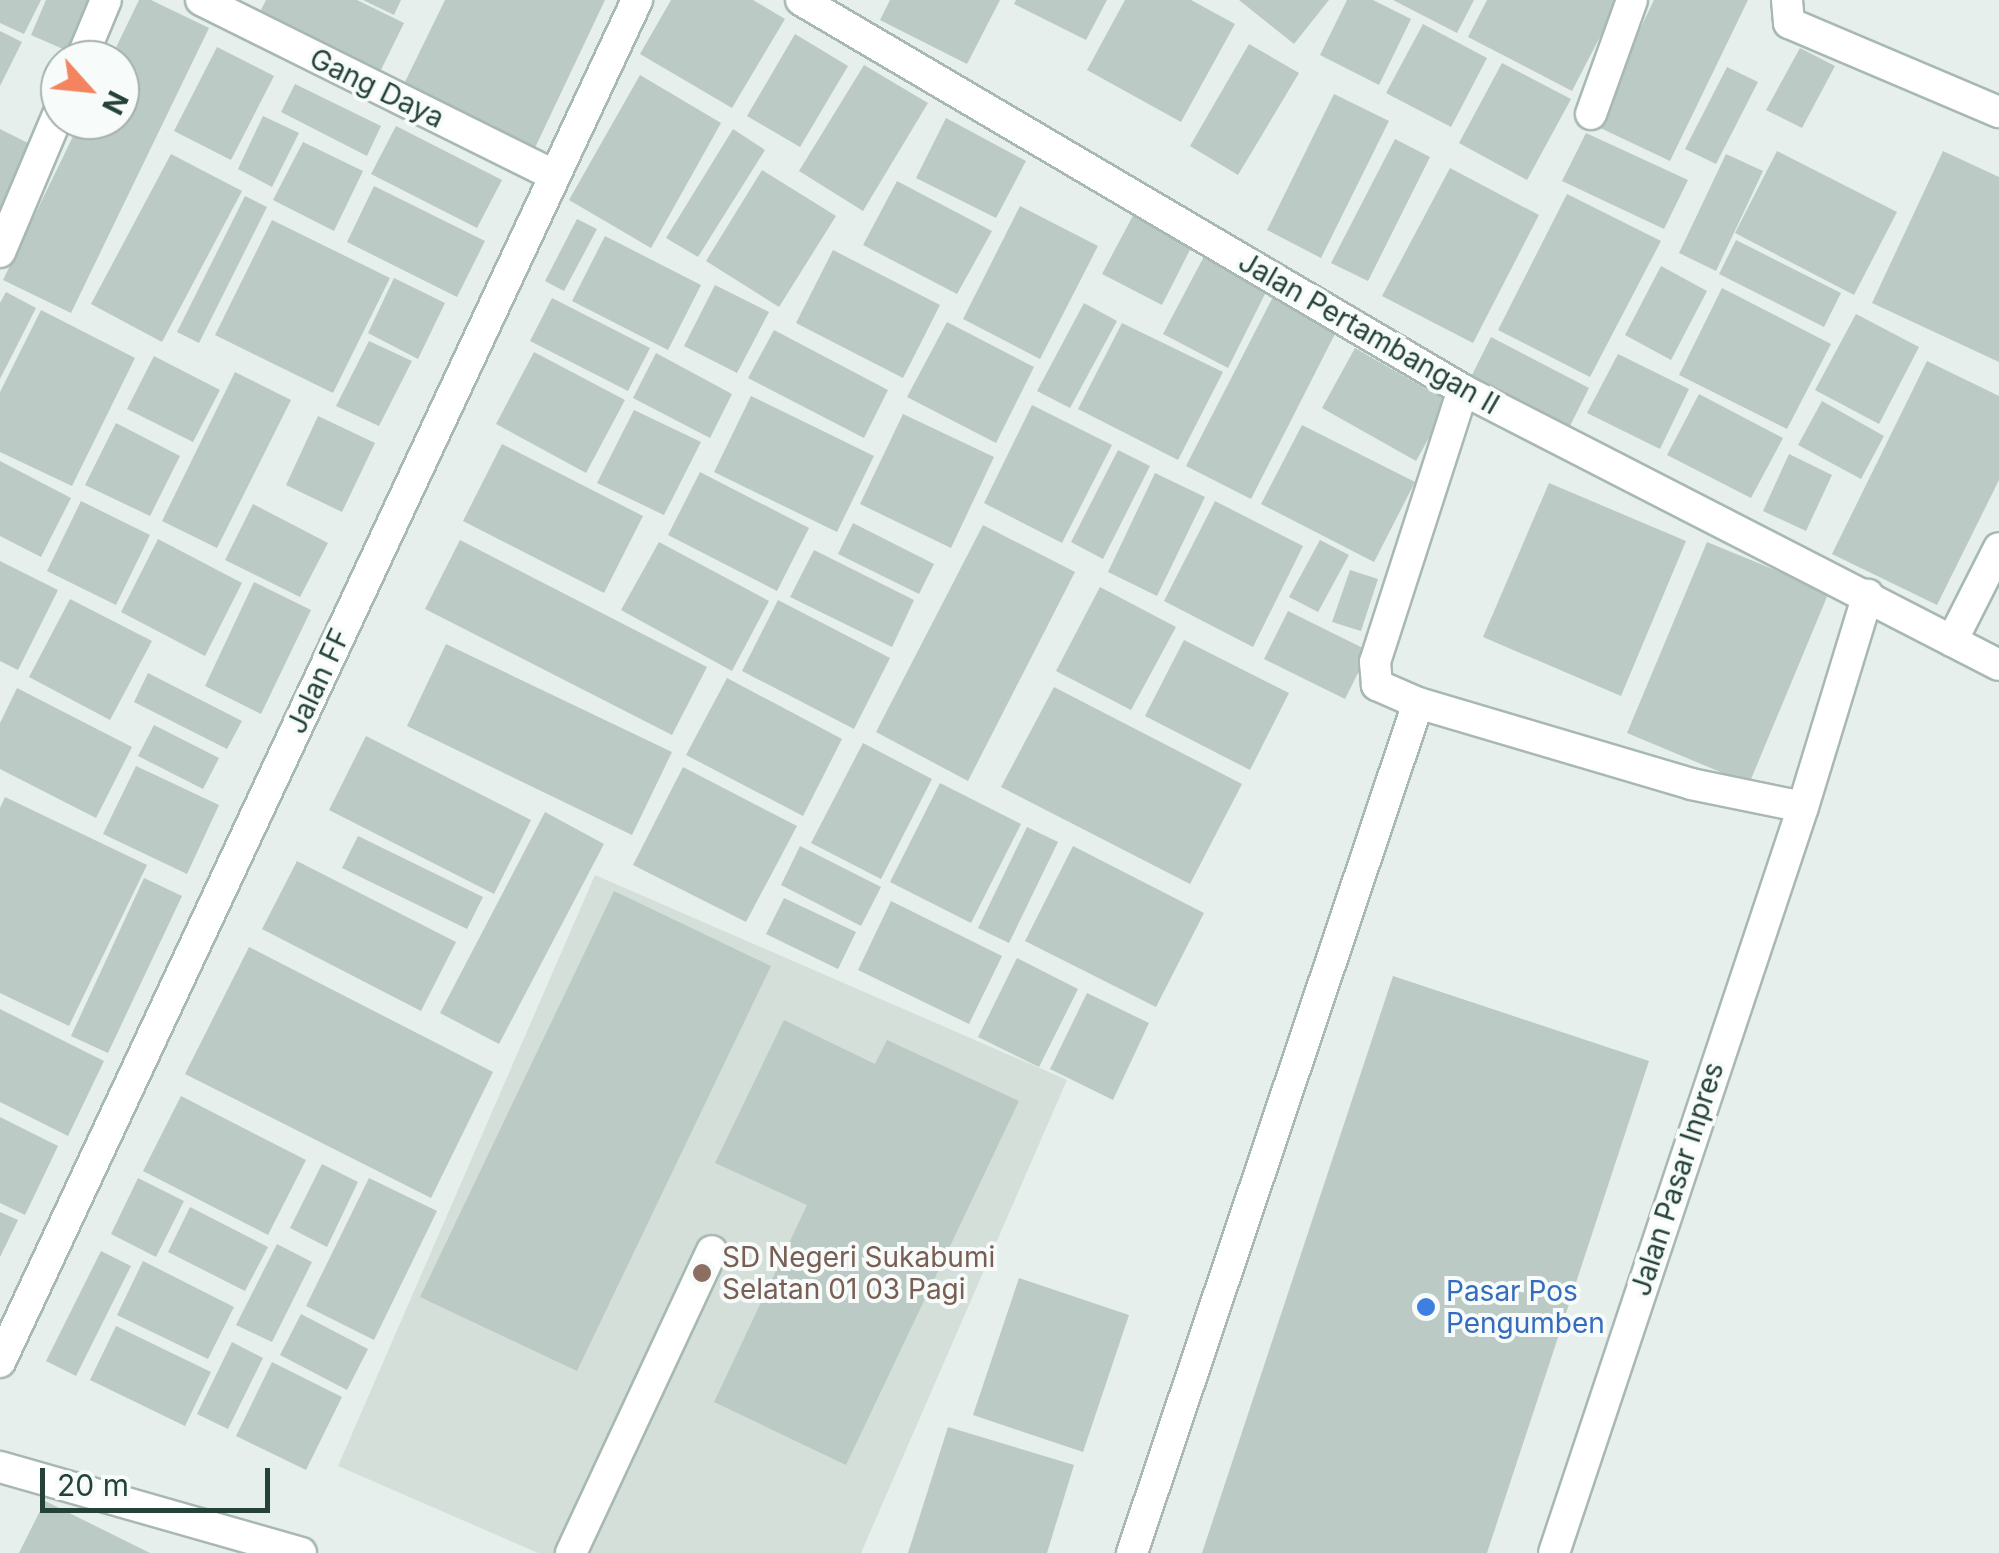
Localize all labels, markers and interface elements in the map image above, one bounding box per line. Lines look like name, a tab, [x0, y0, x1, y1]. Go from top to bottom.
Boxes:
north arrow	[40, 40, 140, 140]
street label: Gang Daya	[304, 41, 450, 135]
text: N	[95, 85, 135, 120]
street label: Jalan Pertambangan II	[1233, 245, 1505, 421]
street label: Jalan FF	[279, 623, 357, 739]
street label: Jalan Pasar Inpres	[1623, 1058, 1731, 1300]
place label: SD Negeri Sukabumi Selatan 01 03 Pagi	[722, 1240, 995, 1306]
marker: SD Negeri Sukabumi Selatan 01 03 Pagi	[691, 1262, 713, 1284]
place label: Pasar Pos Pengumben	[1446, 1274, 1605, 1340]
marker: Pasar Pos Pengumben	[1415, 1296, 1437, 1318]
scale bar	[45, 1448, 275, 1510]
text: 20 m	[57, 1467, 129, 1503]

